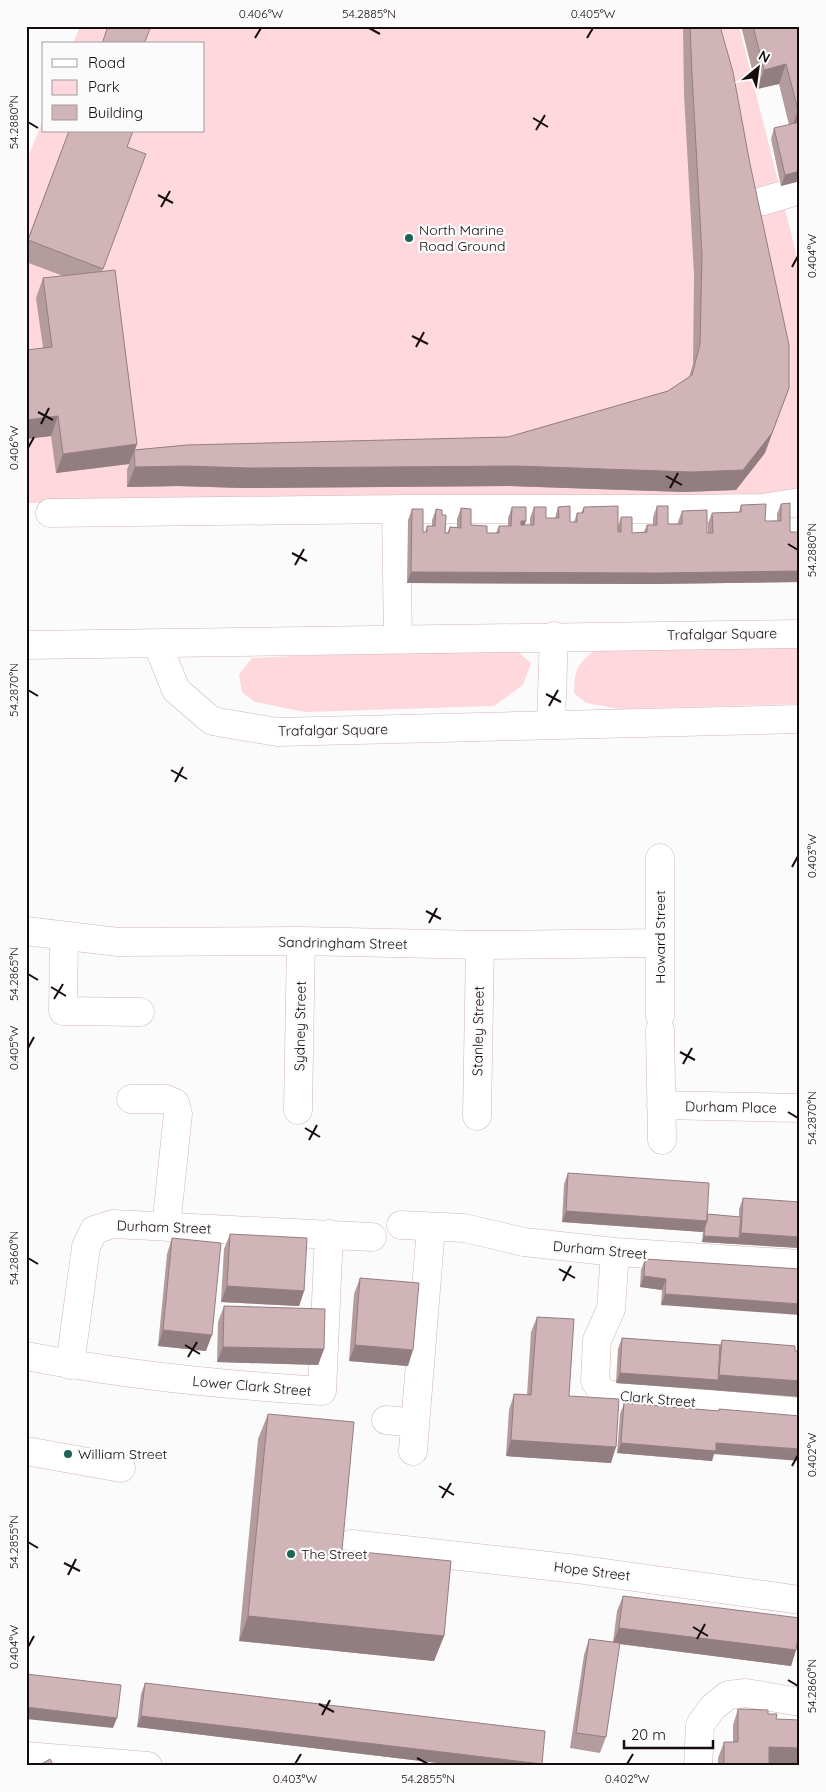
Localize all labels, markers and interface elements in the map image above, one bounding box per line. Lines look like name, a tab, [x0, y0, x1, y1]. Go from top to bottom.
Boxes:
text: 0.406°W	[239, 6, 284, 21]
text: 54.2885°N	[342, 6, 396, 21]
text: 0.405°W	[571, 6, 616, 21]
legend	[42, 42, 205, 132]
north arrow	[734, 42, 784, 92]
text: N	[755, 46, 773, 67]
text: Road	[88, 53, 125, 72]
text: Park	[88, 77, 120, 96]
text: 54.2880°N	[6, 95, 21, 149]
text: Building	[88, 103, 143, 122]
place label: North Marine Road Ground	[419, 221, 505, 255]
marker: North Marine Road Ground	[403, 232, 415, 244]
text: 0.404°W	[804, 233, 819, 278]
text: 0.406°W	[6, 425, 21, 470]
text: 54.2880°N	[804, 523, 819, 577]
street label: Trafalgar Square	[667, 624, 777, 644]
text: 54.2870°N	[6, 663, 21, 717]
street label: Trafalgar Square	[278, 720, 388, 740]
text: 0.403°W	[804, 833, 819, 878]
street label: Howard Street	[651, 890, 669, 984]
street label: Sandringham Street	[278, 933, 408, 953]
text: 54.2865°N	[6, 947, 21, 1001]
street label: Sydney Street	[290, 980, 310, 1071]
street label: Stanley Street	[468, 986, 488, 1076]
text: 0.405°W	[6, 1025, 21, 1070]
text: 54.2870°N	[804, 1091, 819, 1145]
street label: Durham Place	[685, 1097, 777, 1117]
street label: Durham Street	[116, 1216, 212, 1238]
text: 54.2860°N	[6, 1231, 21, 1285]
street label: Durham Street	[552, 1237, 648, 1263]
street label: Lower Clark Street	[192, 1372, 312, 1400]
street label: Clark Street	[619, 1387, 697, 1411]
text: 0.402°W	[804, 1432, 819, 1477]
place label: William Street	[78, 1445, 168, 1463]
marker: William Street	[62, 1448, 74, 1460]
text: 54.2855°N	[6, 1515, 21, 1569]
place label: The Street	[301, 1545, 368, 1563]
marker: The Street	[285, 1548, 297, 1560]
street label: Hope Street	[553, 1557, 632, 1585]
text: 0.404°W	[6, 1624, 21, 1669]
text: 54.2860°N	[804, 1659, 819, 1713]
scale bar	[624, 1717, 712, 1749]
text: 20 m	[631, 1725, 666, 1744]
text: 0.403°W	[273, 1771, 318, 1786]
text: 54.2855°N	[401, 1771, 455, 1786]
text: 0.402°W	[605, 1771, 650, 1786]

